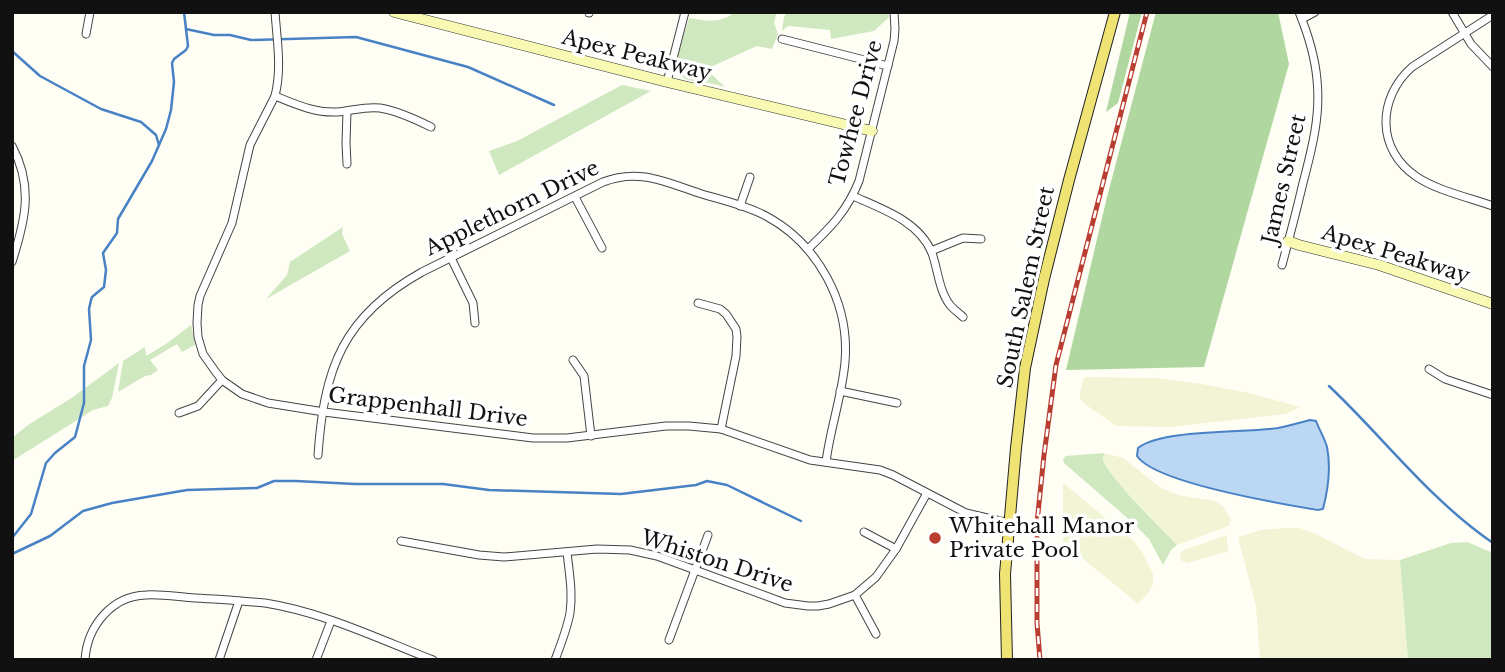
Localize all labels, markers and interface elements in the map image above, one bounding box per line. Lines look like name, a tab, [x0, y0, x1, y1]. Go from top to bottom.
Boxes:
street label: Apex Peakway	[558, 24, 715, 86]
street label: Towhee Drive	[824, 37, 888, 189]
street label: James Street	[1256, 111, 1312, 249]
street label: Applethorn Drive	[420, 155, 603, 262]
street label: South Salem Street	[992, 184, 1060, 390]
street label: Apex Peakway	[1318, 219, 1474, 289]
street label: Grappenhall Drive	[327, 382, 529, 432]
place label: Whitehall Manor Private Pool	[948, 513, 1134, 563]
street label: Whiston Drive	[637, 524, 796, 598]
marker: Whitehall Manor Private Pool	[927, 530, 943, 546]

